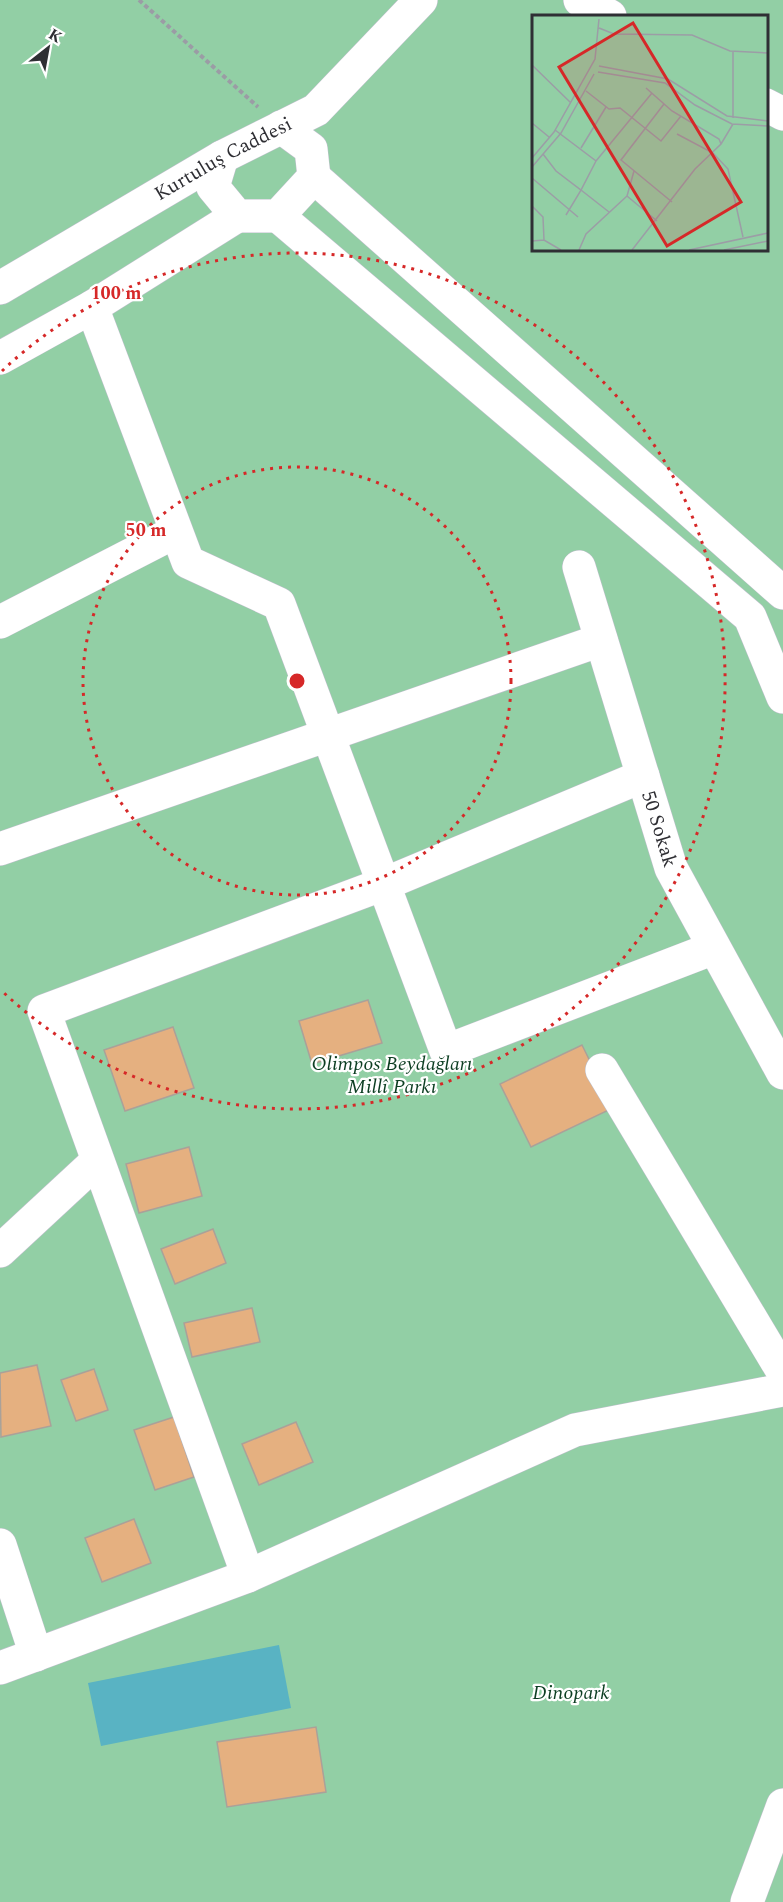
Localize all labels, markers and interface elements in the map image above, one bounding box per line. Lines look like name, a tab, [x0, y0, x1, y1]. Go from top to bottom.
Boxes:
inset map	[532, 15, 768, 250]
north arrow	[18, 18, 78, 78]
text: K	[44, 23, 67, 50]
street label: Kurtuluş Caddesi	[149, 109, 297, 209]
text: 100 m	[90, 280, 142, 307]
text: 50 m	[126, 517, 166, 544]
centre of rings	[287, 671, 307, 691]
street label: 50 Sokak	[633, 787, 685, 871]
park label: Olimpos Beydağları Millî Parkı	[311, 1049, 473, 1102]
park label: Dinopark	[532, 1678, 610, 1708]

